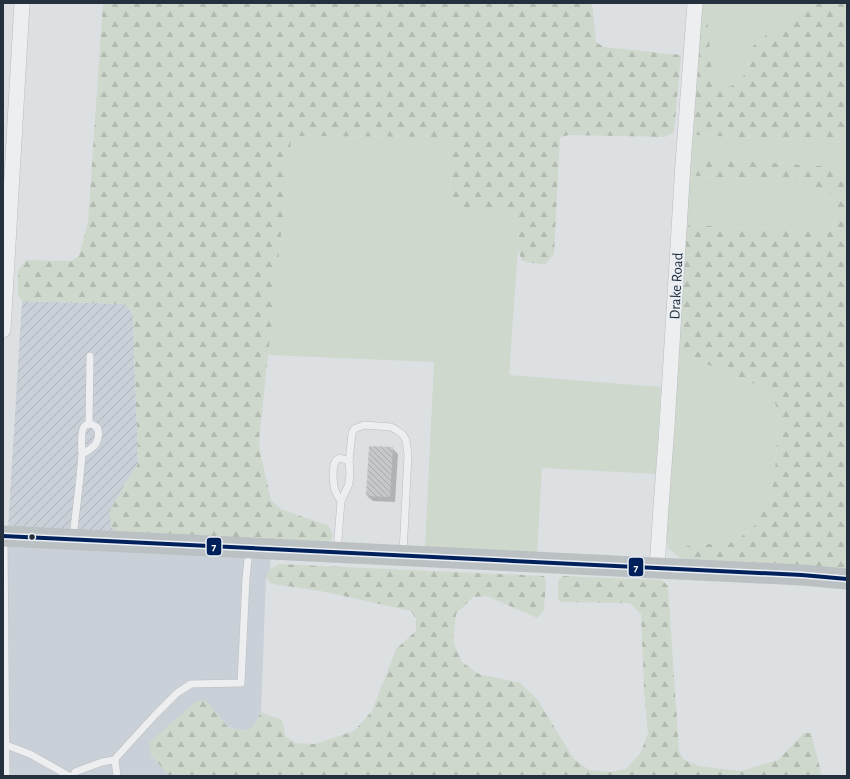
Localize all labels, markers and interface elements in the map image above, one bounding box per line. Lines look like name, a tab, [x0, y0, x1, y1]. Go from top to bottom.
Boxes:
street label: Drake Road	[667, 252, 686, 320]
unlabelled marker	[27, 532, 37, 542]
line badge: 7	[206, 537, 222, 556]
text: 7	[212, 541, 217, 552]
line badge: 7	[628, 557, 644, 577]
text: 7	[634, 562, 639, 573]

